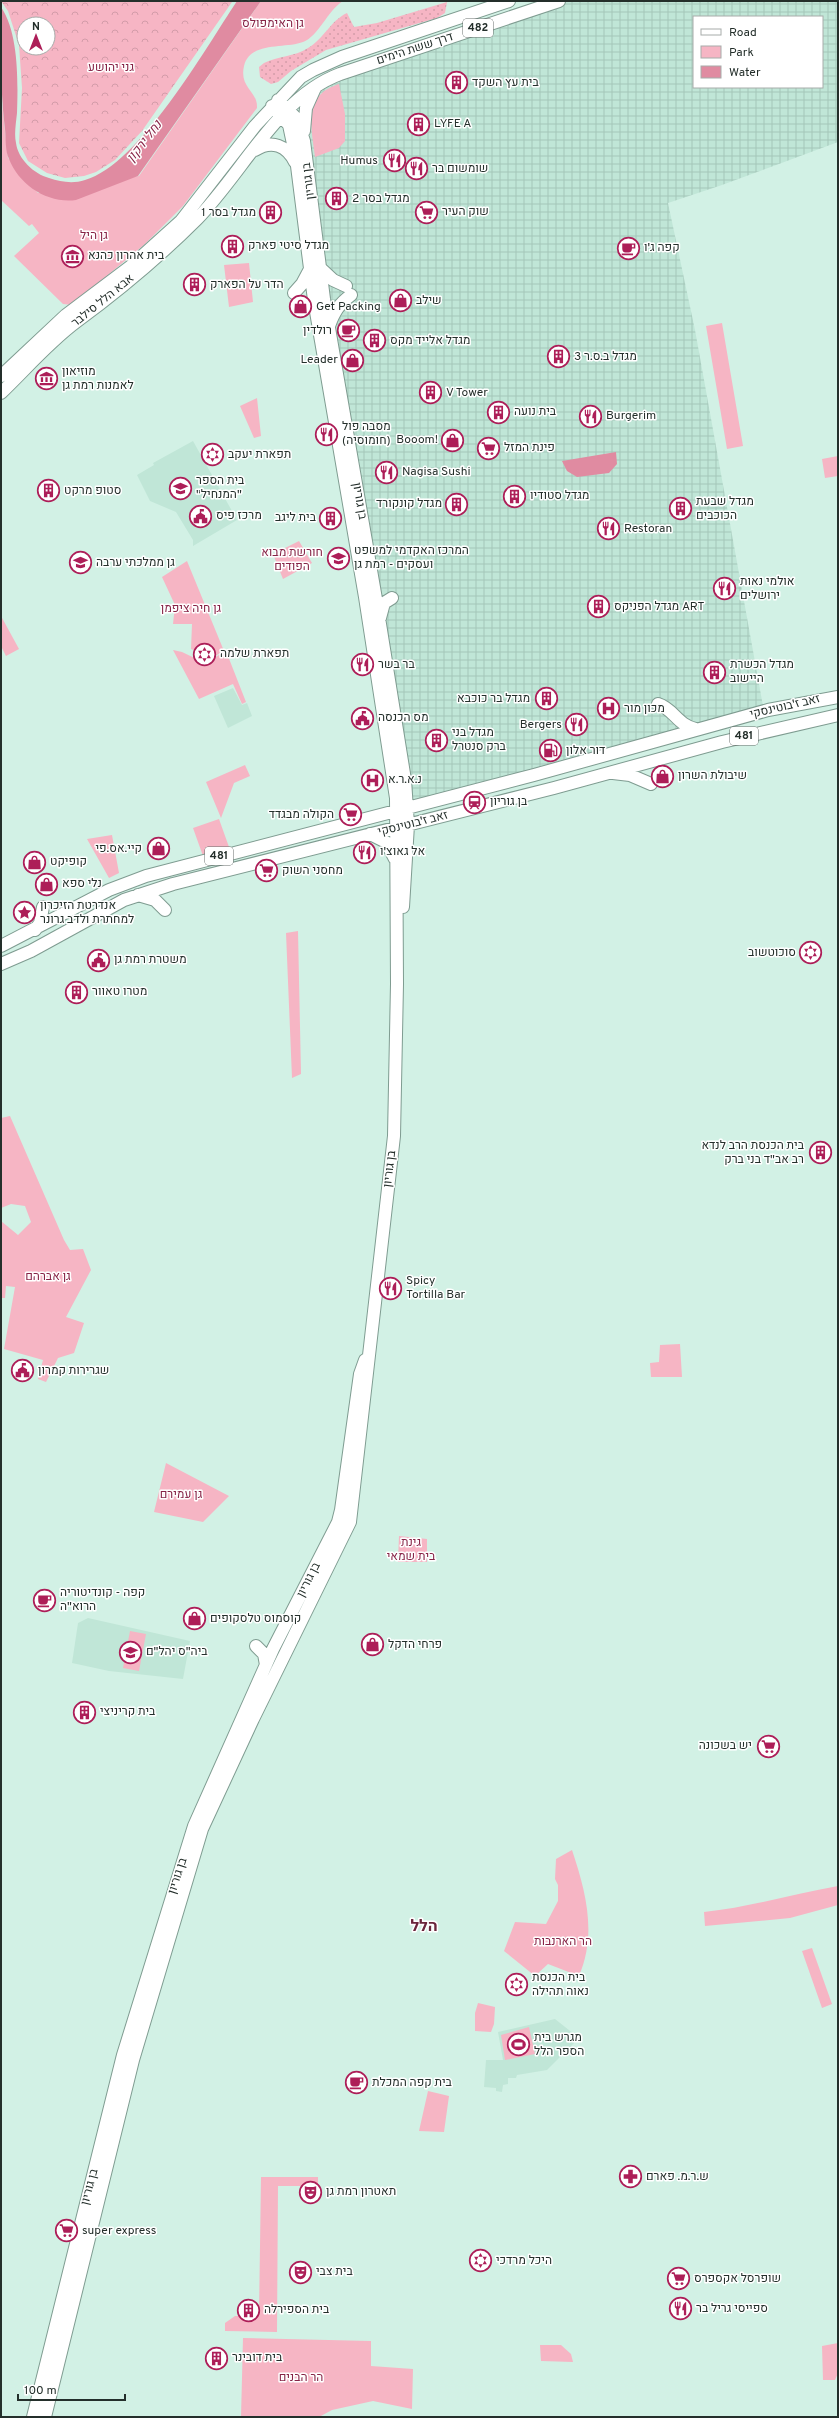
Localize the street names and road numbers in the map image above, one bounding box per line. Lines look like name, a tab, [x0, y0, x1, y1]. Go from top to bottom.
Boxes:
road number: 482	[463, 19, 493, 37]
street label: דרך ששת הימים	[375, 29, 455, 69]
street label: בן גוריון	[299, 161, 319, 200]
street label: אבא הלל סילבר	[68, 271, 138, 331]
street label: בן גוריון	[348, 481, 370, 521]
street label: זאב ז'בוטינסקי	[748, 691, 822, 723]
road number: 481	[730, 727, 758, 745]
street label: זאב ז'בוטינסקי	[376, 808, 450, 840]
road number: 481	[205, 847, 233, 865]
street label: בן גוריון	[380, 1149, 400, 1188]
street label: בן גוריון	[293, 1559, 325, 1600]
street label: בן גוריון	[165, 1855, 192, 1896]
street label: בן גוריון	[77, 2166, 103, 2207]

